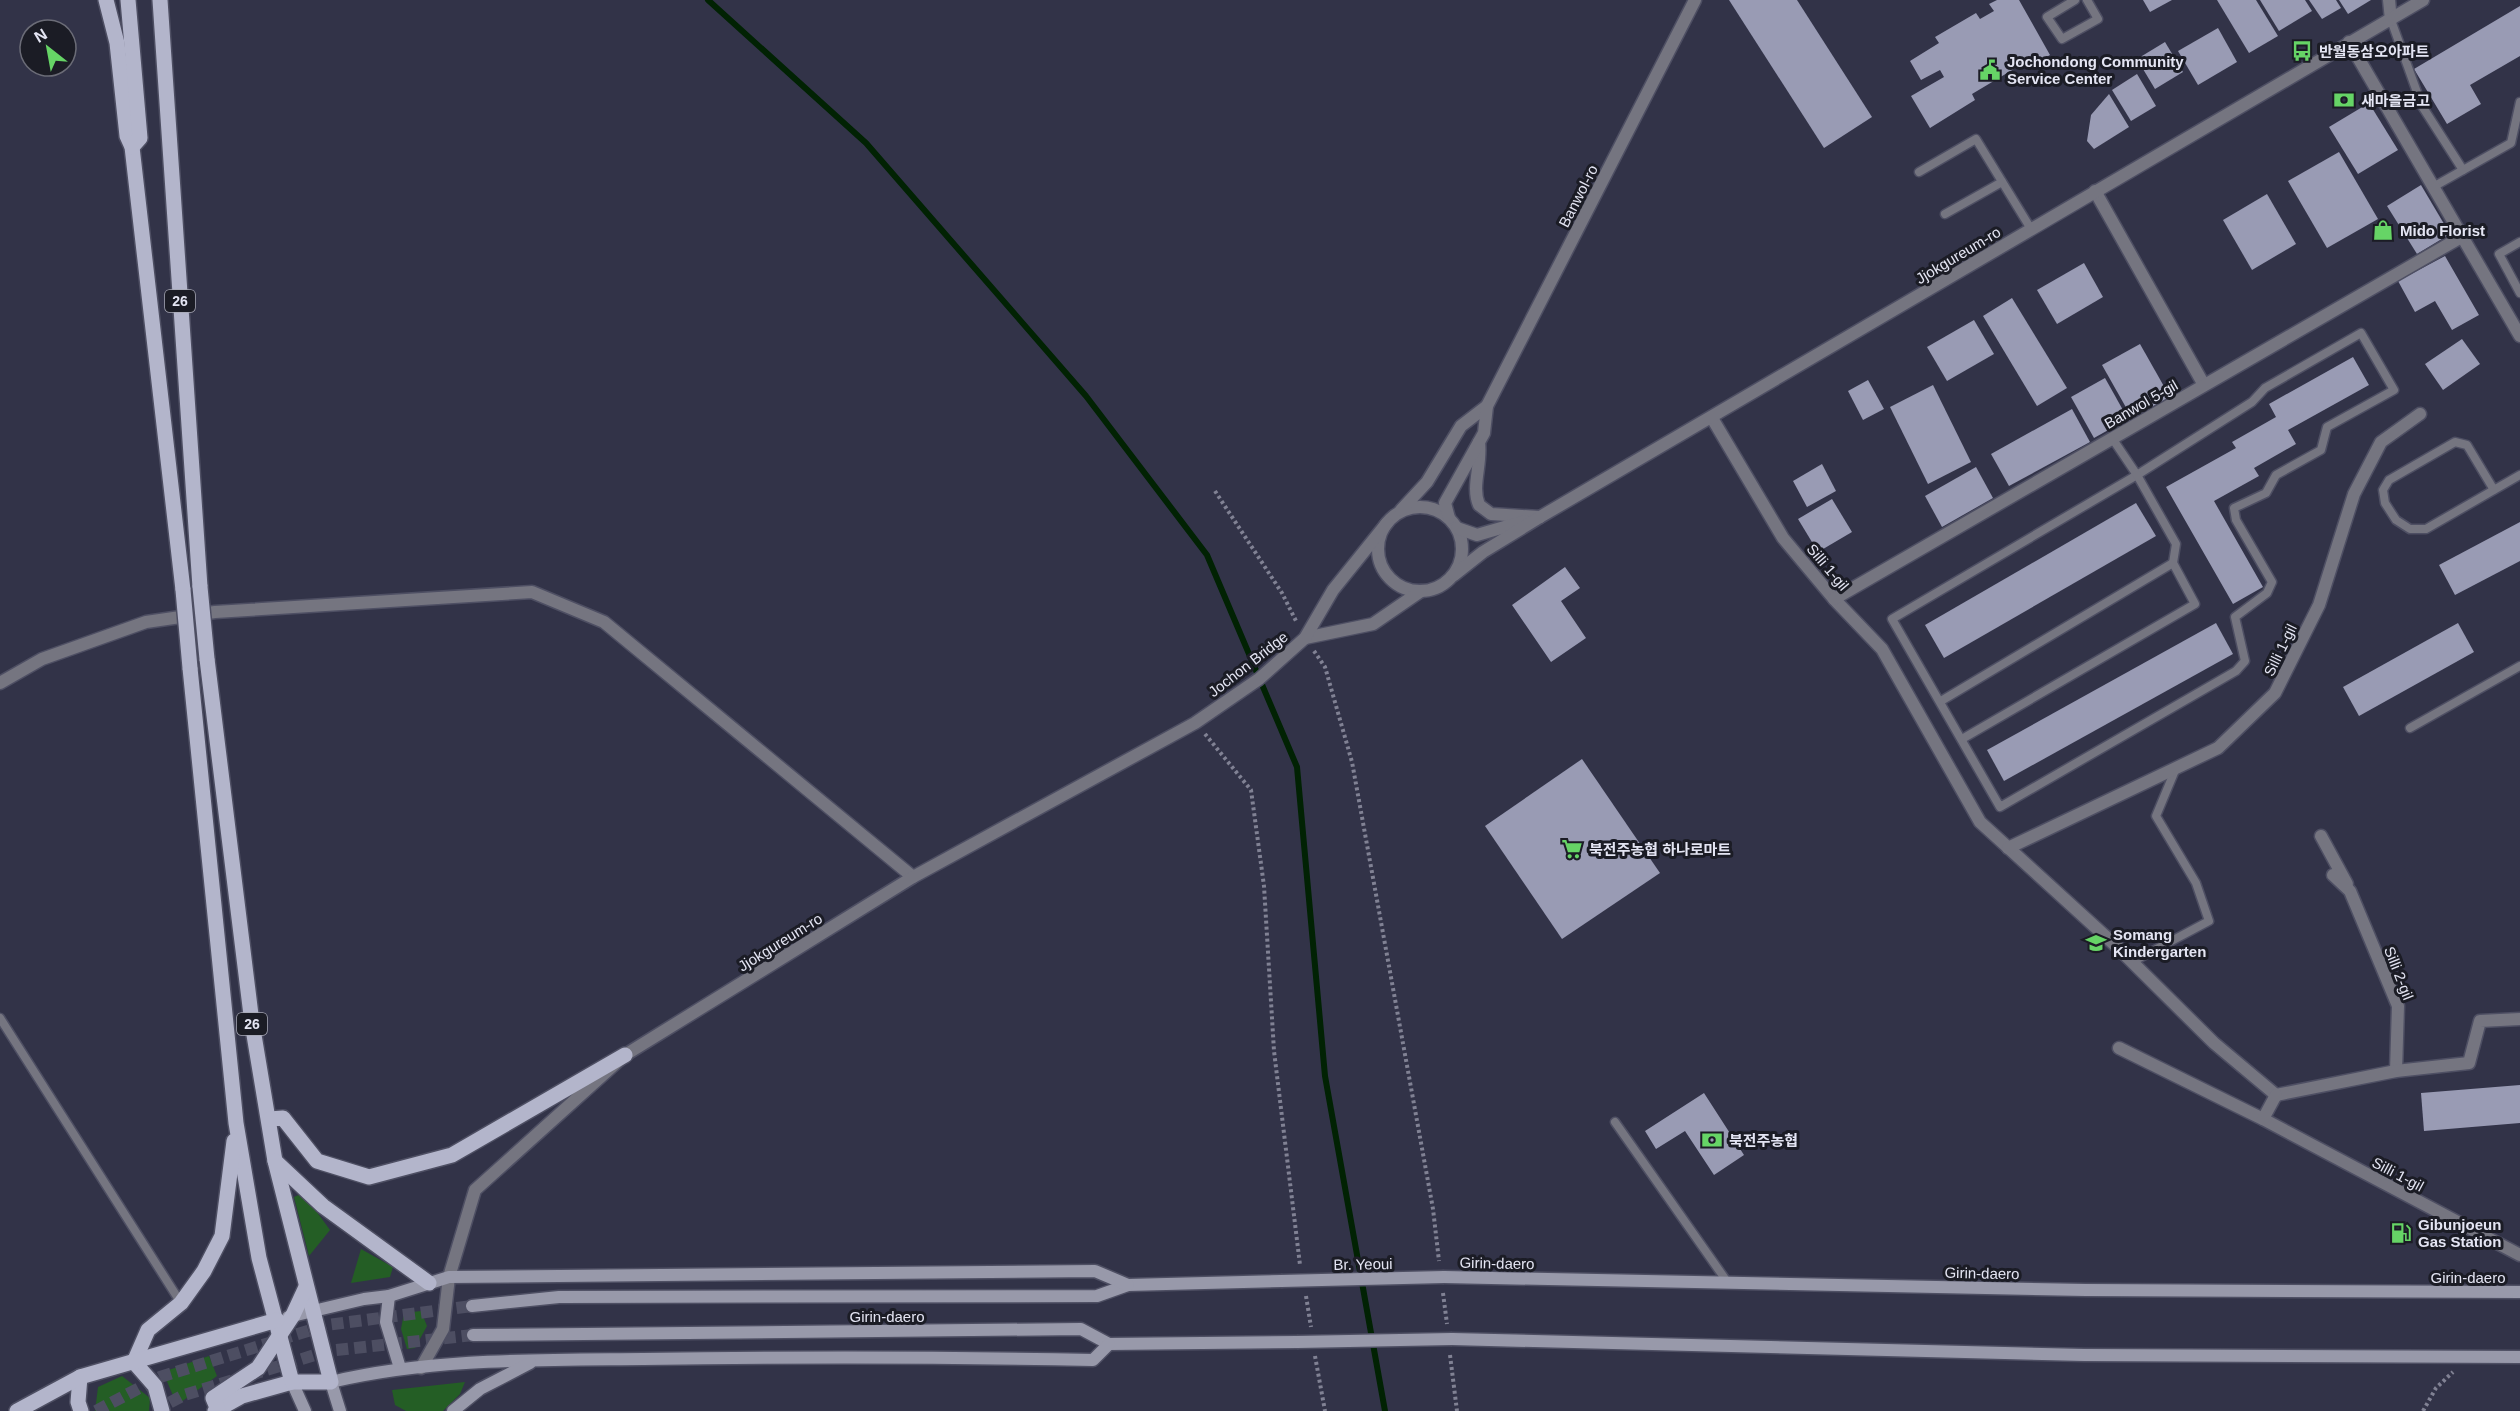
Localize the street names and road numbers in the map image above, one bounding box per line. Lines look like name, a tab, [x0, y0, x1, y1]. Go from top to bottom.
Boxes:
street label: Banwol-ro	[1555, 162, 1601, 230]
street label: Jjokgureum-ro	[1913, 223, 2003, 287]
road number: 26	[165, 290, 195, 312]
street label: Banwol 5-gil	[2101, 376, 2181, 432]
street label: Silli 1-gil	[1804, 540, 1852, 594]
street label: Silli 1-gil	[2260, 621, 2300, 679]
street label: Jochon Bridge	[1205, 628, 1291, 700]
street label: Jjokgureum-ro	[735, 909, 825, 975]
street label: Silli 2-gil	[2381, 944, 2417, 1002]
road number: 26	[237, 1013, 267, 1035]
street label: Silli 1-gil	[2369, 1153, 2427, 1195]
street label: Girin-daero	[1459, 1254, 1535, 1272]
street label: Br. Yeoui	[1333, 1255, 1393, 1273]
street label: Girin-daero	[1944, 1264, 2020, 1282]
street label: Girin-daero	[2430, 1269, 2506, 1286]
street label: Girin-daero	[849, 1308, 925, 1325]

